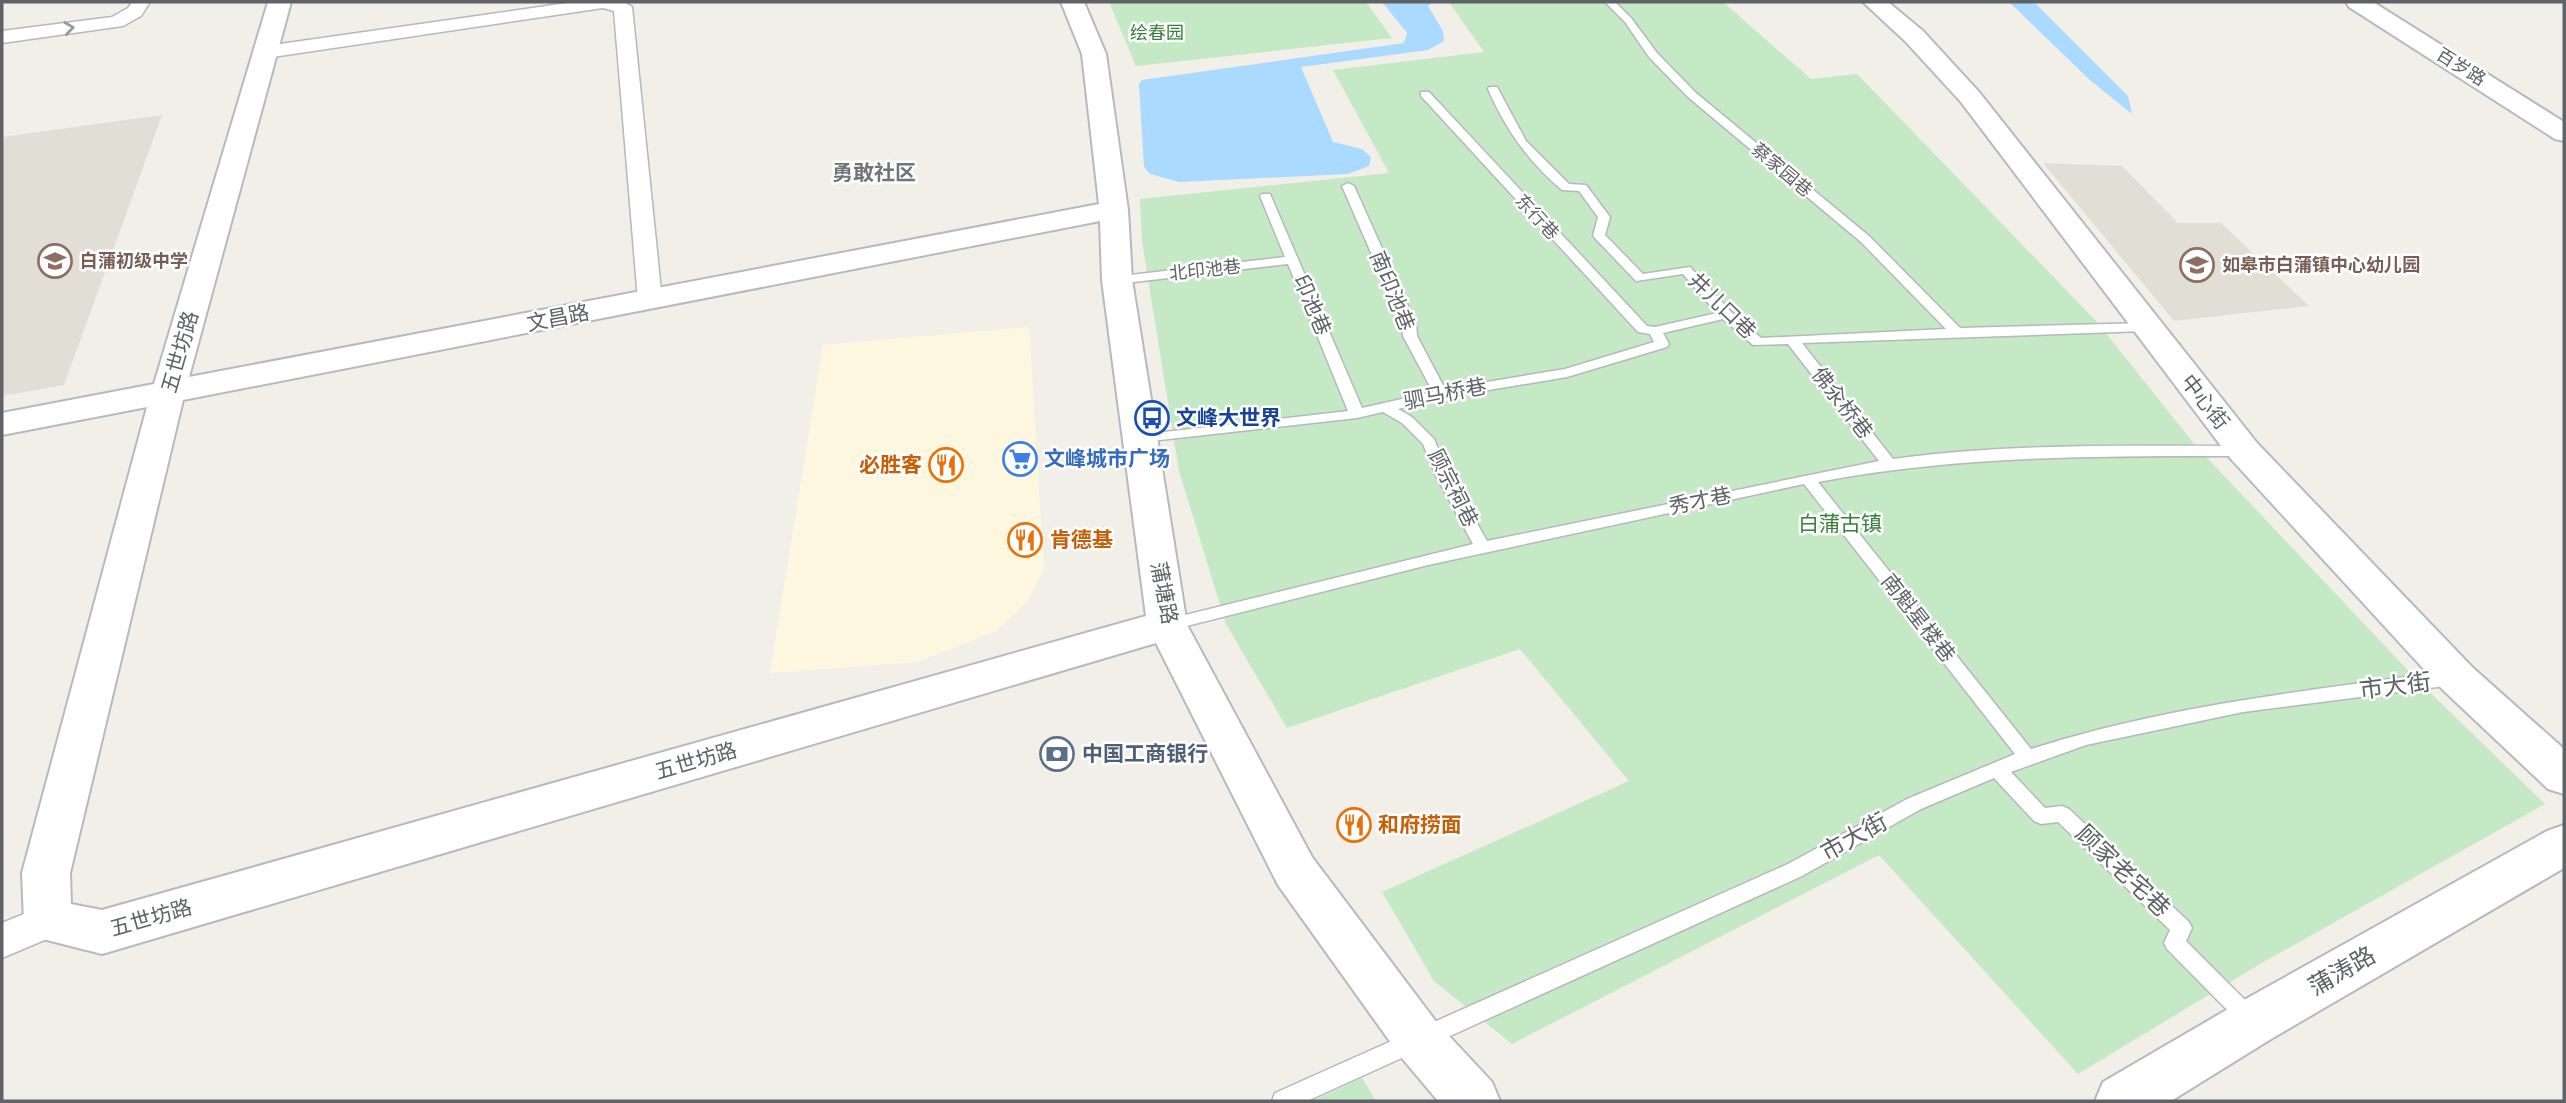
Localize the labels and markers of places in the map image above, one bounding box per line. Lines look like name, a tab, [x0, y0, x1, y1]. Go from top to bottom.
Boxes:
school or university icon: 白蒲初级中学	[36, 242, 74, 280]
school or university icon: 如皋市白蒲镇中心幼儿园	[2178, 246, 2216, 284]
place label: 白蒲初级中学	[80, 249, 188, 271]
place label: 如皋市白蒲镇中心幼儿园	[2222, 253, 2420, 275]
bus stop icon: 文峰大世界	[1133, 399, 1171, 437]
place label: 文峰大世界	[1176, 404, 1281, 430]
supermarket icon: 文峰城市广场	[1001, 440, 1039, 478]
place label: 文峰城市广场	[1044, 445, 1170, 471]
restaurant icon: 必胜客	[927, 446, 965, 484]
place label: 必胜客	[859, 451, 922, 477]
restaurant icon: 肯德基	[1006, 521, 1044, 559]
place label: 肯德基	[1050, 526, 1113, 552]
bank icon: 中国工商银行	[1038, 735, 1076, 773]
place label: 中国工商银行	[1082, 740, 1208, 766]
restaurant icon: 和府捞面	[1335, 806, 1373, 844]
place label: 和府捞面	[1378, 811, 1462, 837]

